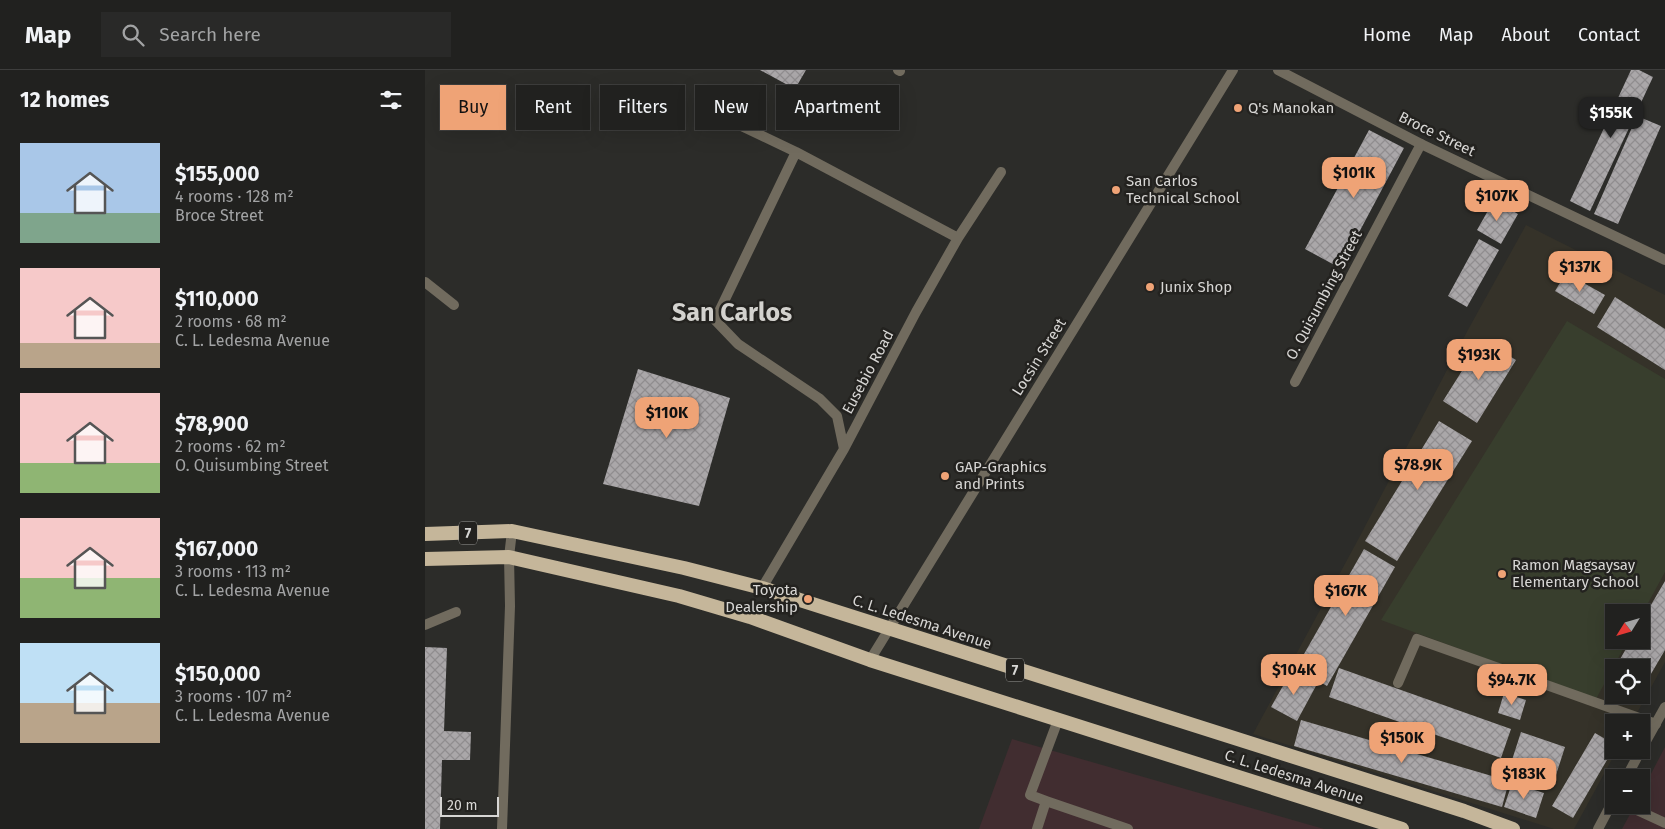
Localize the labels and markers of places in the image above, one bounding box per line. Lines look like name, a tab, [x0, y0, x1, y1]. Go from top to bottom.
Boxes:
pin: $155K	[1576, 97, 1646, 139]
place label: Q's Manokan	[1248, 99, 1334, 117]
marker: Q's Manokan	[1232, 102, 1244, 114]
pin: $101K	[1319, 156, 1389, 199]
place label: San Carlos Technical School	[1126, 172, 1240, 207]
pin: $107K	[1462, 180, 1532, 222]
marker: San Carlos Technical School	[1110, 184, 1122, 196]
pin: $137K	[1545, 250, 1615, 293]
place label: Junix Shop	[1160, 278, 1232, 296]
marker: Junix Shop	[1144, 281, 1156, 293]
pin: $193K	[1444, 338, 1514, 381]
pin: $110K	[632, 396, 702, 439]
pin: $78.9K	[1377, 448, 1459, 491]
place label: GAP-Graphics and Prints	[955, 458, 1047, 493]
marker: GAP-Graphics and Prints	[939, 470, 951, 482]
place label: Ramon Magsaysay Elementary School	[1512, 556, 1640, 591]
marker: Ramon Magsaysay Elementary School	[1496, 568, 1508, 580]
pin: $167K	[1311, 574, 1381, 617]
place label: Toyota Dealership	[725, 581, 798, 616]
marker: Toyota Dealership	[802, 593, 814, 605]
pin: $104K	[1259, 654, 1329, 696]
pin: $94.7K	[1471, 664, 1553, 706]
pin: $150K	[1367, 722, 1437, 764]
pin: $183K	[1489, 758, 1559, 800]

